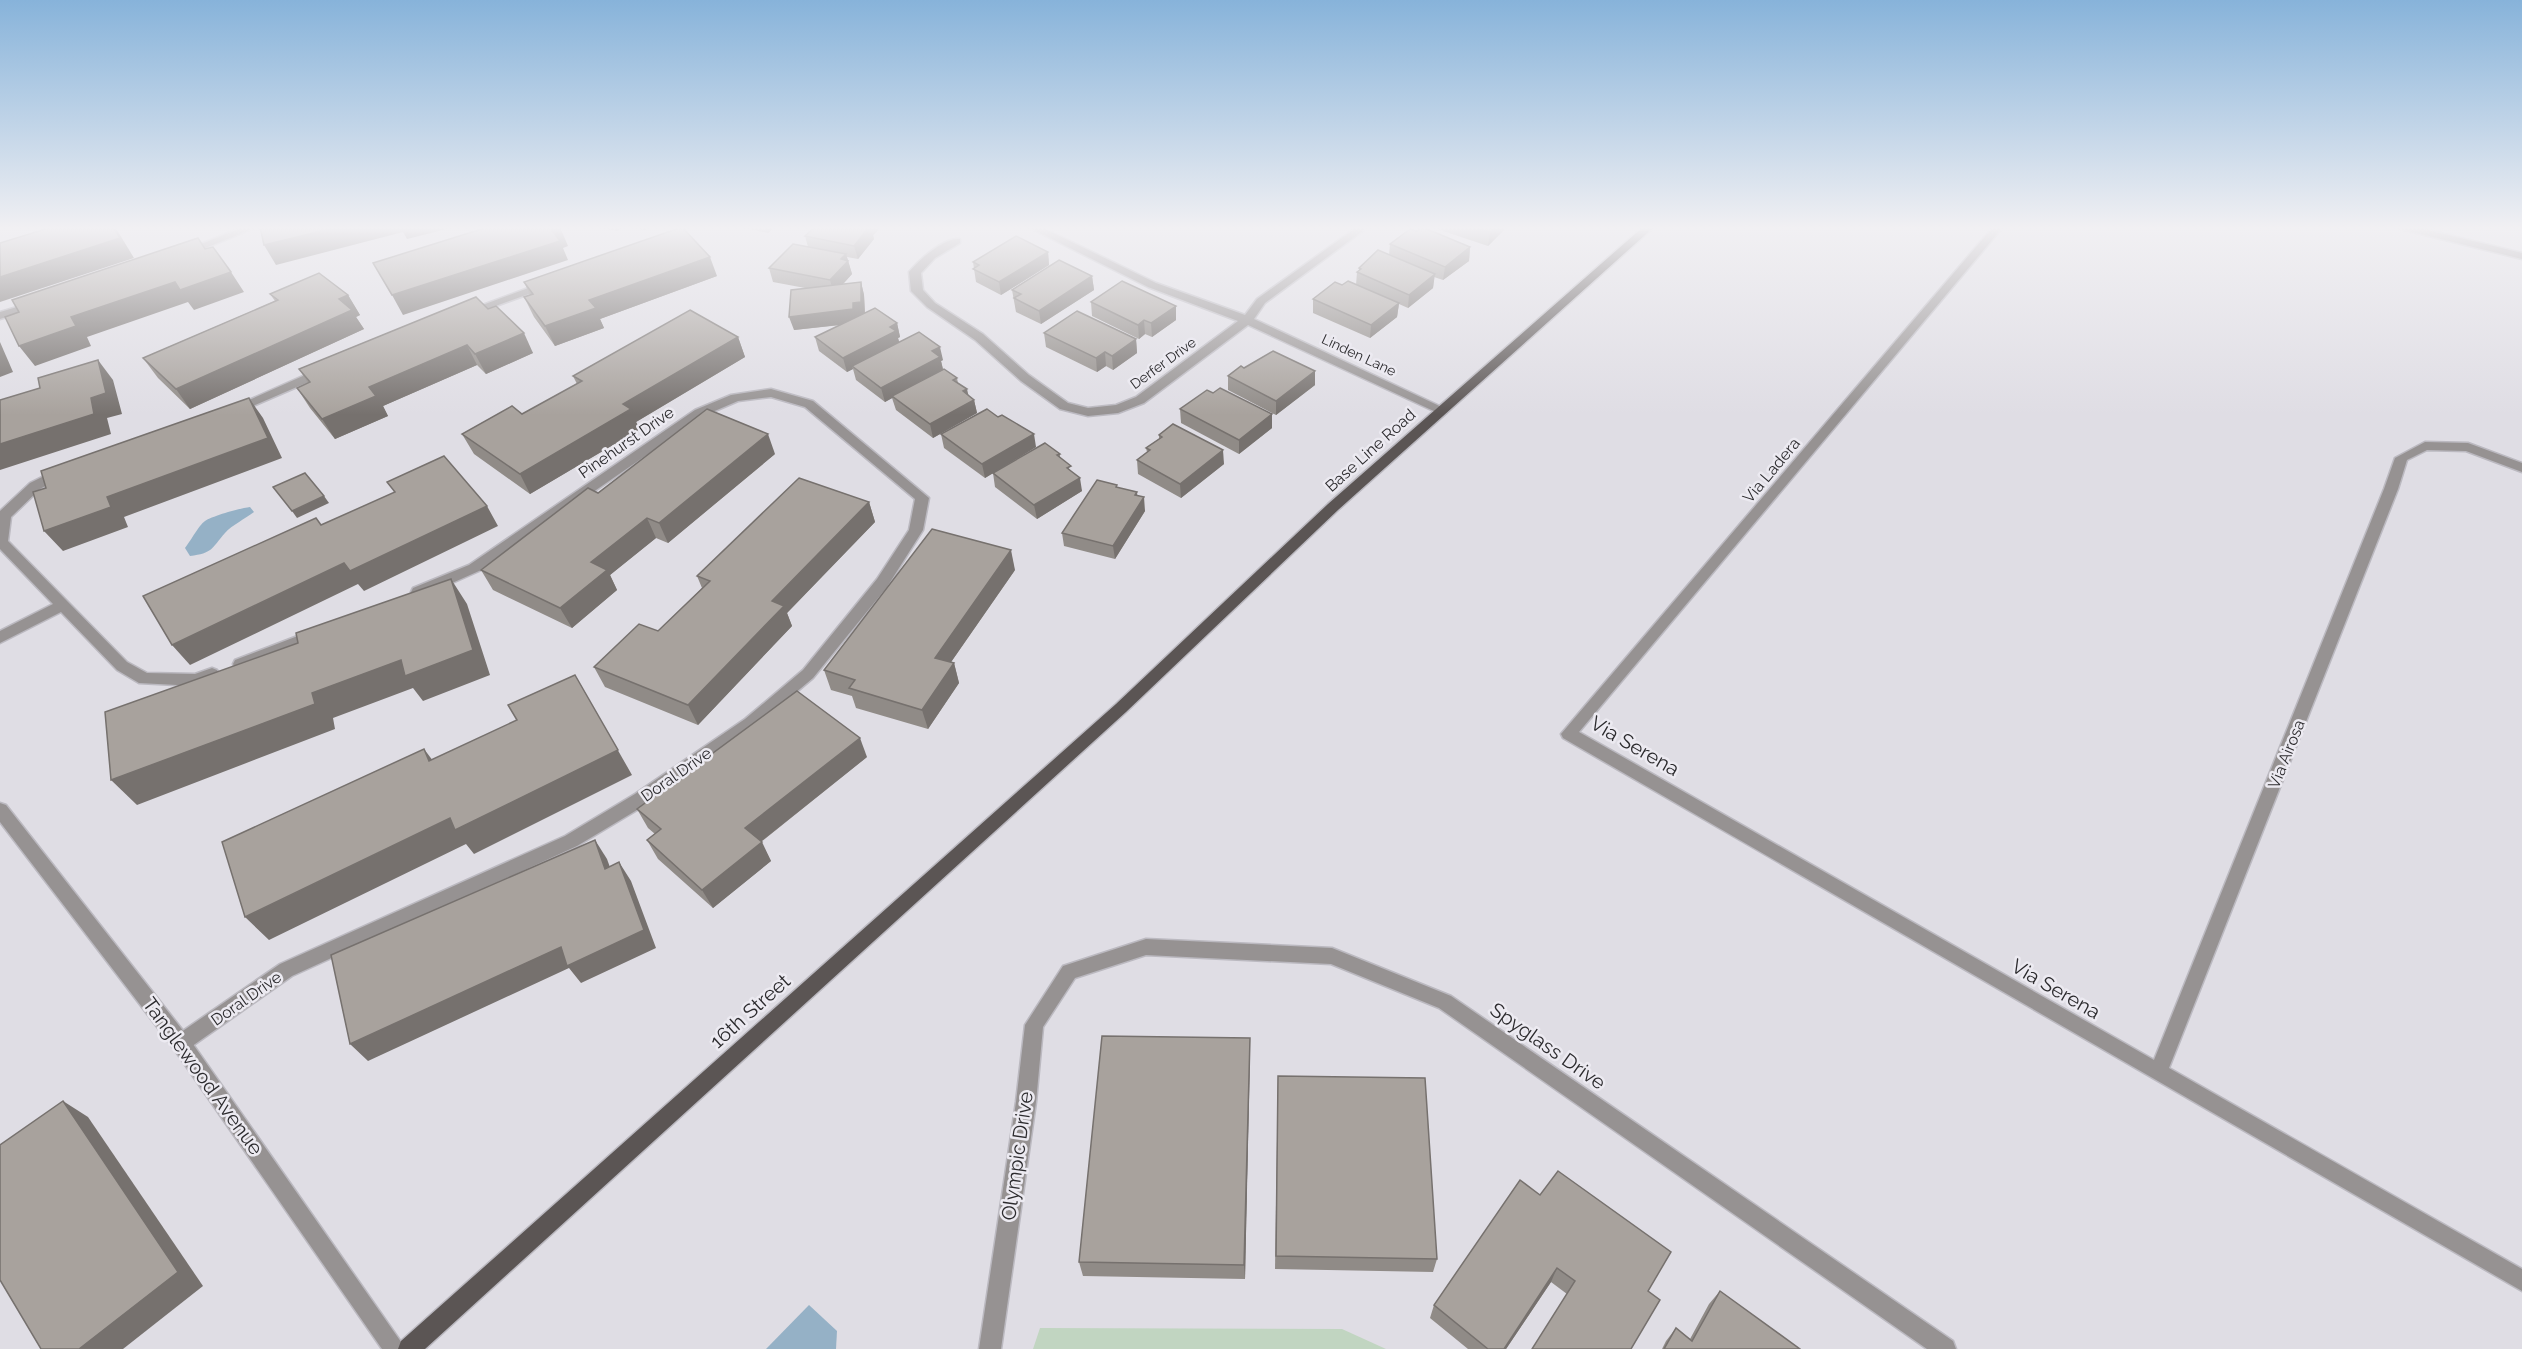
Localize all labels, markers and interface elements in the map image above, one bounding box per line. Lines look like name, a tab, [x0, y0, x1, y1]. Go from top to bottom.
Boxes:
street label: Linden Lane	[1319, 331, 1399, 379]
street label: Derfer Drive	[1127, 334, 1199, 392]
street label: Pinehurst Drive	[575, 403, 678, 482]
street label: Base Line Road	[1321, 405, 1419, 496]
street label: Via Ladera	[1739, 434, 1804, 507]
street label: Via Serena	[1586, 711, 1684, 781]
street label: Via Airosa	[2264, 717, 2309, 791]
street label: Doral Drive	[638, 743, 715, 806]
street label: Via Serena	[2007, 954, 2105, 1024]
street label: Doral Drive	[208, 967, 285, 1030]
street label: 16th Street	[705, 969, 795, 1053]
street label: Tanglewood Avenue	[138, 993, 268, 1160]
street label: Spyglass Drive	[1486, 997, 1611, 1095]
street label: Olympic Drive	[996, 1090, 1038, 1222]

